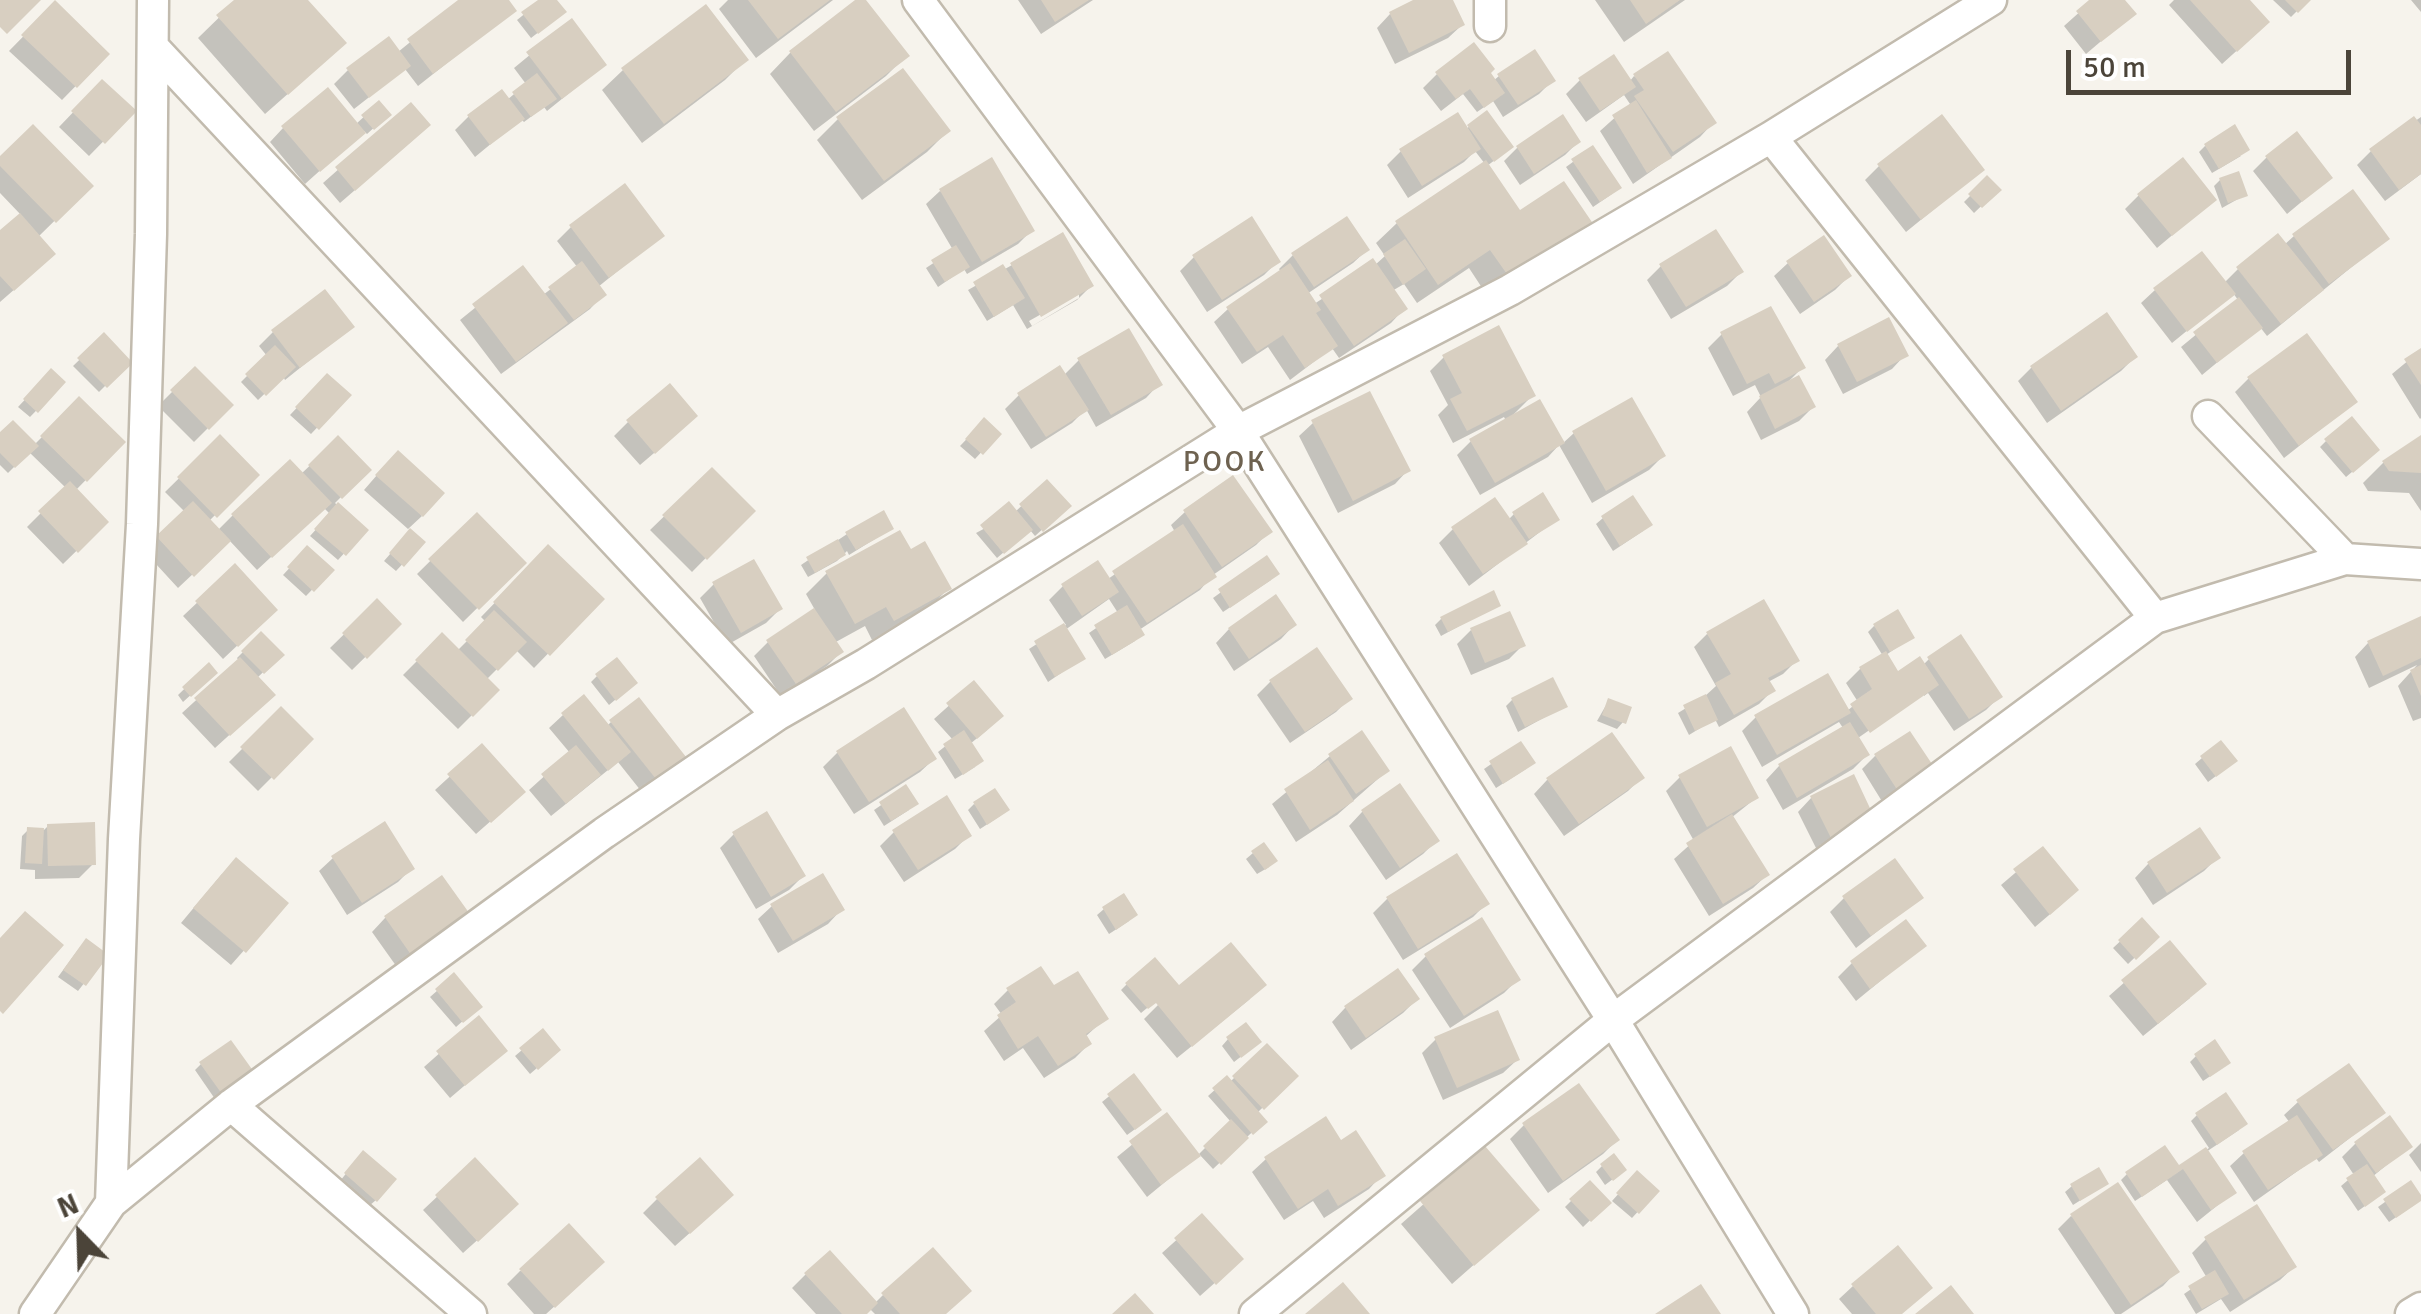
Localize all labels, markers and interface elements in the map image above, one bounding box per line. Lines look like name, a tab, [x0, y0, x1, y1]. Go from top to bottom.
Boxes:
scale bar	[2071, 30, 2356, 92]
text: 50 m	[2083, 49, 2146, 86]
district label: POOK	[1183, 445, 1267, 481]
north arrow	[30, 1184, 130, 1284]
text: N	[53, 1187, 84, 1226]

